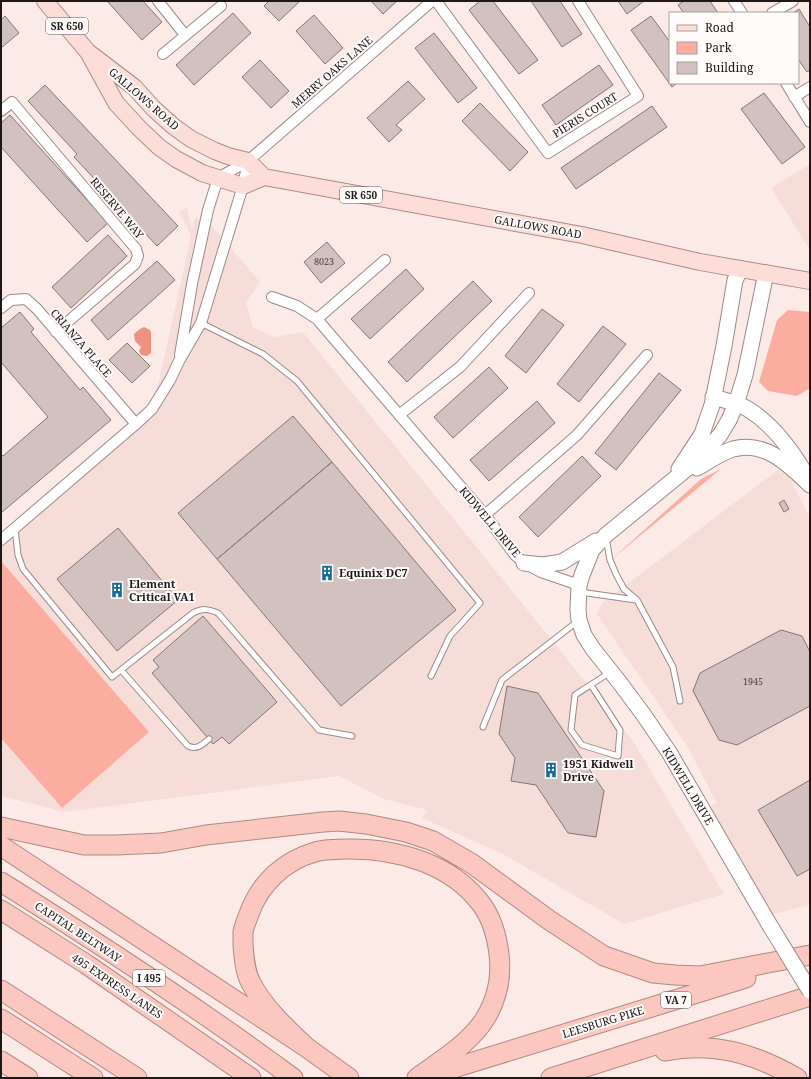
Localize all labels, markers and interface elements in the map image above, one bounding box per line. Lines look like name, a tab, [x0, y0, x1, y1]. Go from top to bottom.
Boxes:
legend	[669, 12, 799, 84]
road number: SR 650	[46, 18, 88, 34]
text: Road	[705, 19, 735, 36]
street label: MERRY OAKS LANE	[288, 32, 376, 111]
text: Park	[705, 39, 733, 56]
text: Building	[705, 59, 754, 76]
street label: GALLOWS ROAD	[106, 64, 183, 133]
street label: PIERIS COURT	[549, 88, 620, 141]
street label: RESERVE WAY	[87, 174, 147, 242]
road number: SR 650	[340, 187, 382, 203]
street label: GALLOWS ROAD	[493, 211, 583, 242]
house number: 8023	[314, 255, 334, 268]
street label: CRIANZA PLACE	[48, 305, 115, 380]
street label: KIDWELL DRIVE	[456, 483, 524, 560]
building icon: Equinix DC7	[318, 564, 336, 582]
place label: Equinix DC7	[339, 565, 408, 580]
place label: Element Critical VA1	[129, 576, 195, 604]
building icon: Element Critical VA1	[108, 581, 126, 599]
house number: 1945	[743, 675, 763, 688]
street label: KIDWELL DRIVE	[659, 744, 718, 827]
place label: 1951 Kidwell Drive	[563, 756, 633, 784]
building icon: 1951 Kidwell Drive	[542, 761, 560, 779]
street label: CAPITAL BELTWAY	[32, 898, 124, 965]
street label: 495 EXPRESS LANES	[69, 950, 166, 1022]
road number: I 495	[133, 970, 165, 986]
road number: VA 7	[661, 992, 691, 1008]
street label: LEESBURG PIKE	[560, 1002, 646, 1041]

